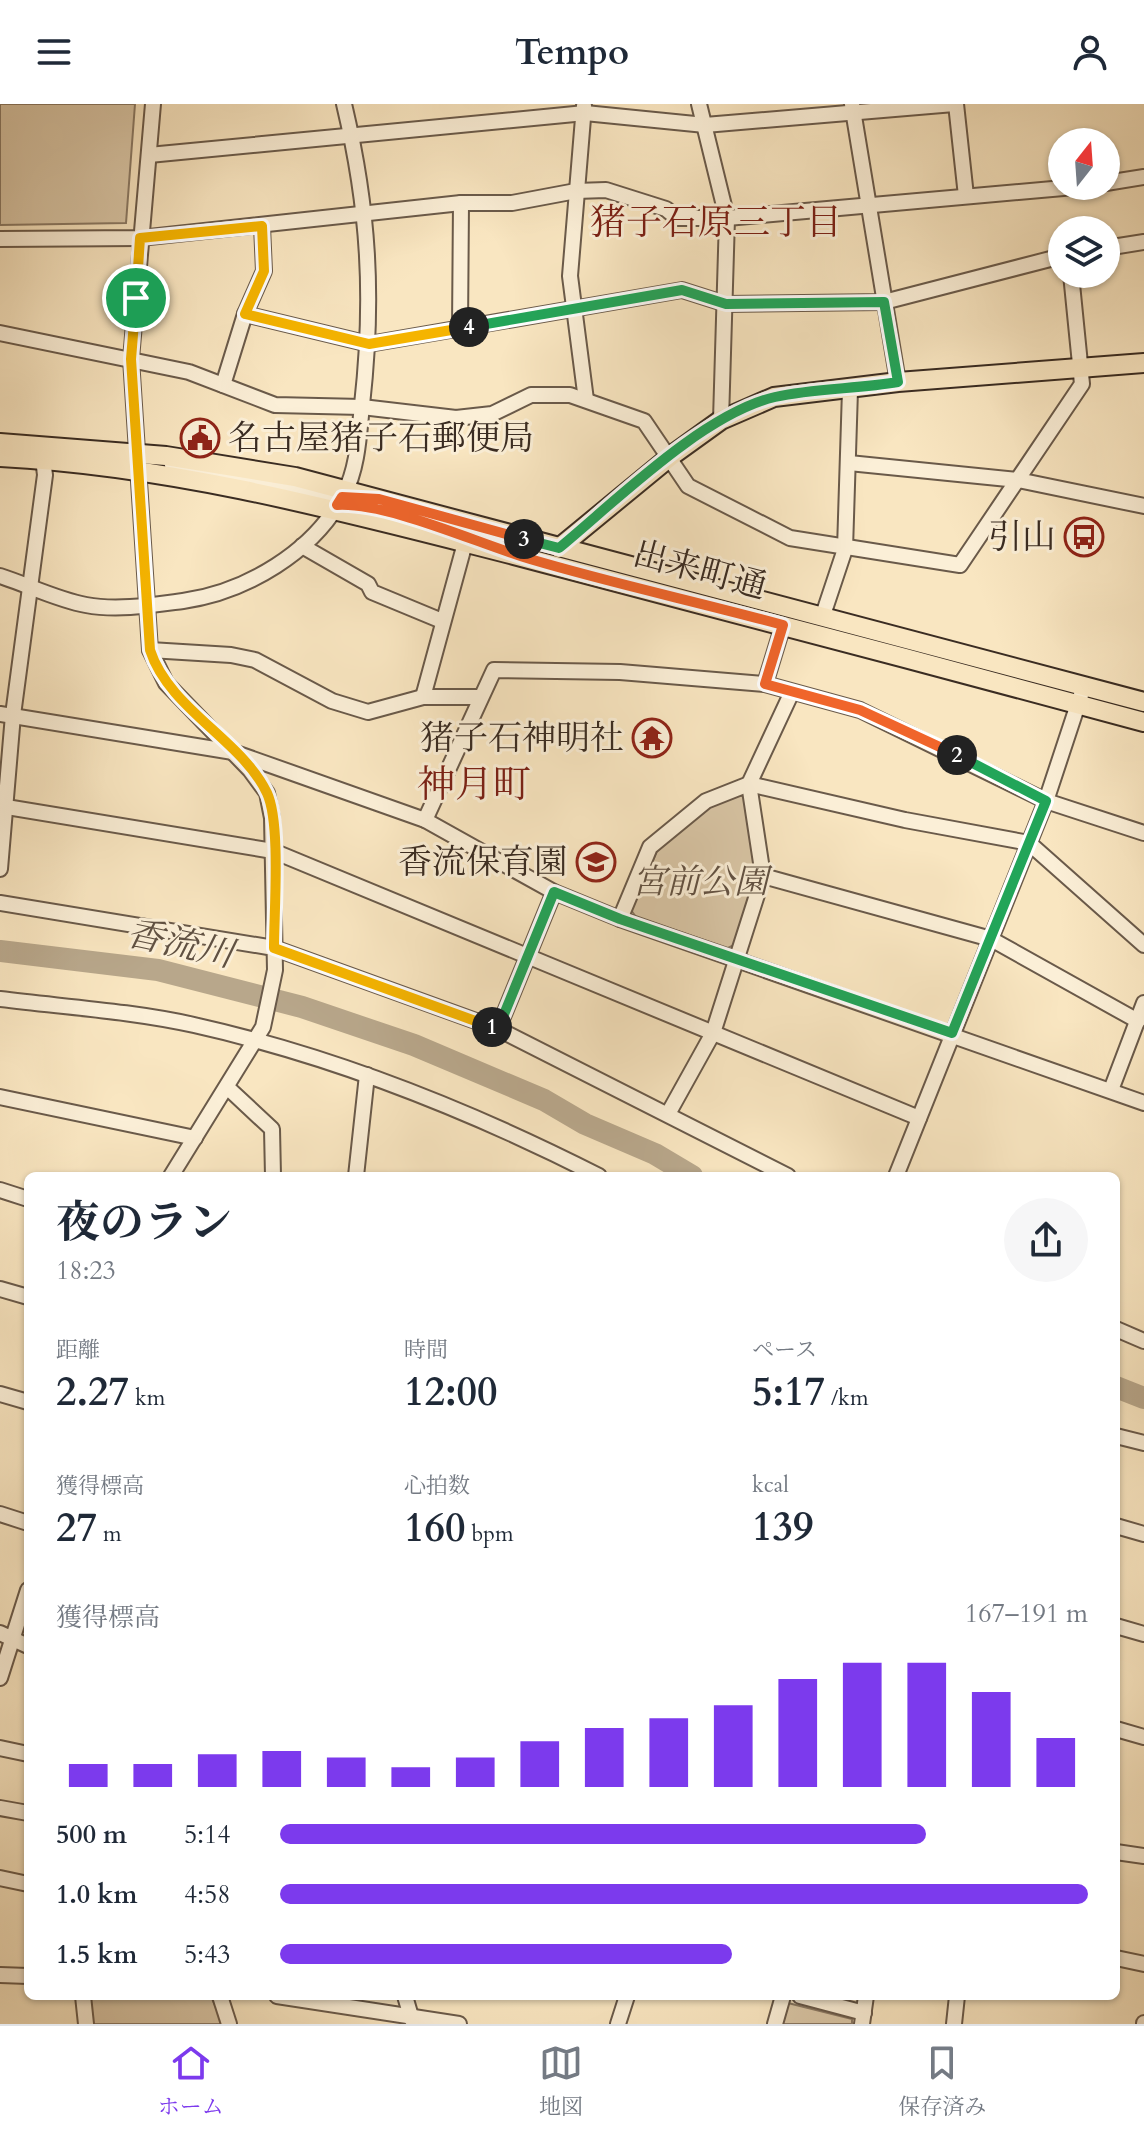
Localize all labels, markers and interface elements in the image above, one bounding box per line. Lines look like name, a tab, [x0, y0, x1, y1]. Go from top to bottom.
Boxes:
text: Tempo	[515, 28, 629, 77]
icon: menu	[32, 30, 76, 74]
icon: person	[1068, 30, 1112, 74]
north arrow	[1048, 128, 1120, 200]
map controls	[1048, 128, 1120, 288]
district label: 猪子石原三丁目	[590, 198, 842, 247]
button: layers	[1048, 216, 1120, 288]
pin	[102, 264, 170, 332]
icon: arrive	[114, 276, 158, 320]
pin: 4	[449, 307, 489, 347]
text: 4	[463, 312, 475, 342]
place label: 名古屋猪子石郵便局	[228, 415, 534, 461]
public building icon: 名古屋猪子石郵便局	[179, 417, 221, 459]
place label: 引山	[988, 514, 1056, 560]
bus stop icon: 引山	[1063, 516, 1105, 558]
pin: 3	[504, 519, 544, 559]
text: 3	[518, 524, 530, 554]
street label: 出来町通	[628, 530, 772, 610]
place label: 猪子石神明社	[420, 715, 624, 761]
temple icon: 猪子石神明社	[631, 717, 673, 759]
pin: 2	[937, 735, 977, 775]
text: 2	[951, 740, 963, 770]
district label: 神月町	[417, 759, 531, 811]
place label: 香流保育園	[398, 839, 568, 885]
school or university icon: 香流保育園	[575, 841, 617, 883]
park label: 宮前公園	[632, 859, 773, 905]
water label: 香流川	[122, 909, 242, 980]
pin: 1	[472, 1007, 512, 1047]
text: 1	[486, 1012, 498, 1042]
text: 夜のラン	[56, 1193, 232, 1253]
button: share	[1004, 1198, 1088, 1282]
text: 18:23	[56, 1253, 116, 1288]
text: 距離	[56, 1335, 100, 1365]
text: 時間	[404, 1335, 448, 1365]
text: ペース	[752, 1335, 817, 1365]
text: 2.27	[56, 1365, 129, 1420]
text: 12:00	[404, 1365, 498, 1420]
text: 5:17	[752, 1365, 825, 1420]
text: km	[129, 1383, 165, 1413]
text: /km	[825, 1383, 869, 1413]
text: kcal	[752, 1470, 789, 1500]
text: 獲得標高	[56, 1471, 144, 1501]
text: 心拍数	[404, 1471, 470, 1501]
text: 139	[752, 1500, 813, 1555]
text: 27	[56, 1501, 97, 1556]
text: 160	[404, 1501, 465, 1556]
text: m	[97, 1519, 122, 1549]
text: bpm	[465, 1519, 514, 1549]
text: 167–191 m	[965, 1596, 1088, 1631]
text: 獲得標高	[56, 1600, 160, 1635]
text: 500 m	[56, 1817, 127, 1852]
text: 5:14	[184, 1817, 231, 1852]
text: 1.0 km	[56, 1877, 137, 1912]
text: 4:58	[184, 1877, 231, 1912]
text: 1.5 km	[56, 1937, 137, 1972]
text: 5:43	[184, 1937, 231, 1972]
tab: ホーム	[158, 2041, 224, 2122]
tab: 地図	[539, 2041, 583, 2122]
tab: 保存済み	[898, 2041, 986, 2122]

